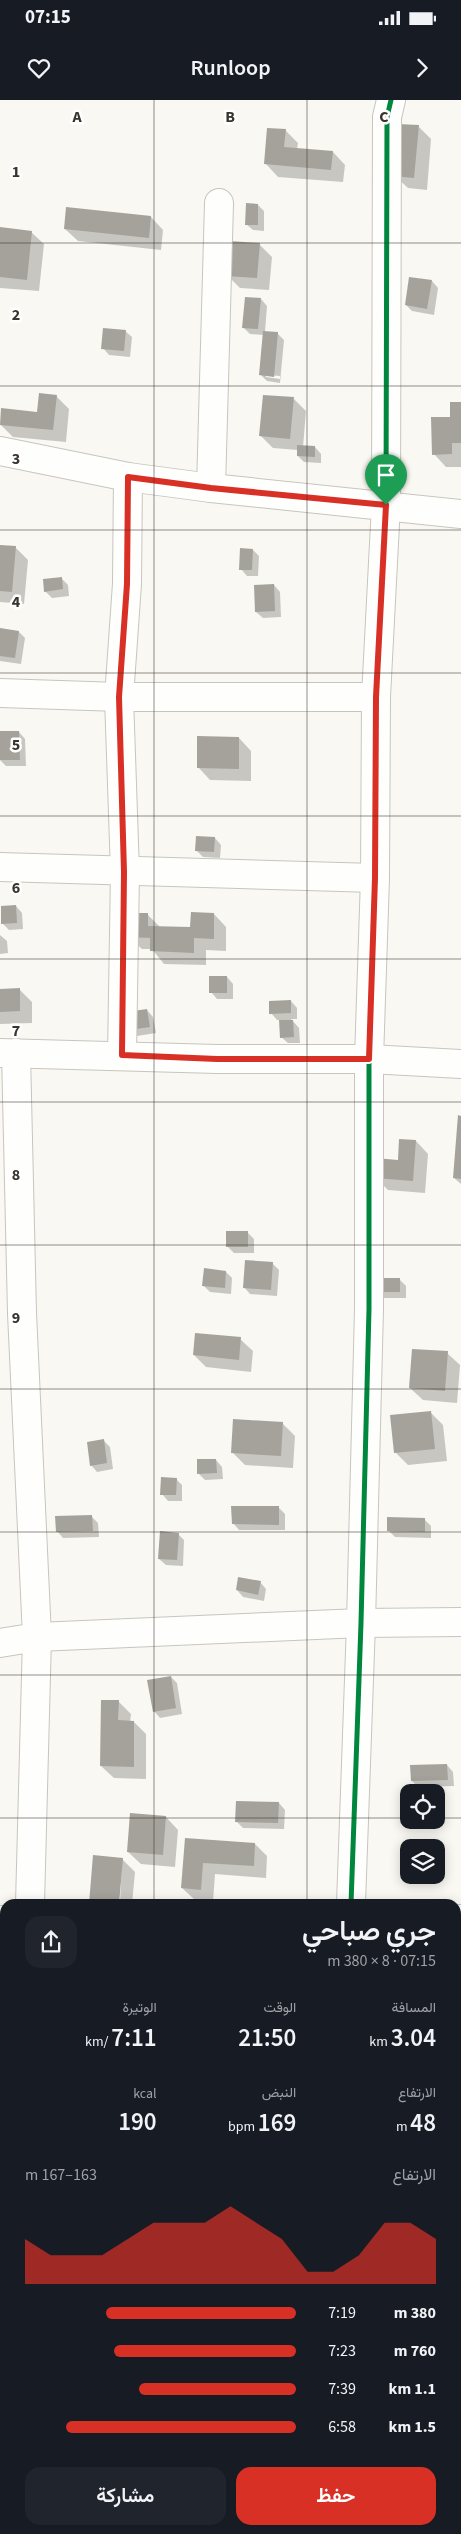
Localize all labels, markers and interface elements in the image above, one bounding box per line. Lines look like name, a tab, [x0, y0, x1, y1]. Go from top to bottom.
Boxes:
text: 07:15	[25, 4, 71, 31]
text: Runloop	[190, 52, 271, 84]
icon: heart	[25, 54, 53, 82]
icon: forward	[408, 54, 436, 82]
text: A	[71, 106, 82, 128]
text: B	[225, 106, 235, 128]
text: C	[379, 106, 389, 128]
text: 1	[12, 161, 20, 183]
text: 2	[12, 304, 20, 326]
text: 3	[12, 448, 20, 470]
pin	[365, 454, 407, 505]
icon: arrive	[372, 461, 400, 489]
text: 4	[12, 591, 21, 613]
text: 5	[12, 734, 20, 756]
text: 6	[12, 877, 20, 899]
text: 7	[12, 1020, 20, 1042]
text: 8	[12, 1164, 20, 1186]
text: 9	[12, 1307, 20, 1329]
map controls	[400, 1784, 445, 1884]
button: locate	[400, 1784, 445, 1829]
button: layers	[400, 1839, 445, 1884]
text: جري صباحي	[302, 1911, 436, 1951]
button: share	[25, 1916, 77, 1968]
text: 07:15 · 8 × 380 m	[327, 1950, 436, 1972]
text: الوتيرة	[122, 1998, 157, 2018]
text: الوقت	[263, 1998, 296, 2018]
text: المسافة	[392, 1998, 436, 2018]
text: 7:11	[111, 2020, 157, 2056]
text: 21:50	[238, 2020, 296, 2056]
text: 3.04	[391, 2020, 436, 2056]
text: /km	[85, 2032, 111, 2052]
text: km	[369, 2032, 391, 2052]
text: النبض	[262, 2083, 296, 2103]
text: الارتفاع	[398, 2083, 436, 2103]
text: kcal	[133, 2084, 157, 2104]
text: 190	[118, 2104, 157, 2140]
text: 169	[258, 2105, 296, 2141]
text: 48	[410, 2105, 436, 2141]
text: bpm	[228, 2117, 258, 2137]
text: m	[396, 2117, 410, 2137]
text: 163–167 m	[25, 2164, 97, 2186]
text: الارتفاع	[393, 2164, 436, 2186]
text: 7:19	[328, 2302, 356, 2324]
text: 380 m	[394, 2302, 436, 2324]
text: 7:23	[328, 2340, 356, 2362]
text: 760 m	[394, 2340, 436, 2362]
text: 7:39	[328, 2378, 356, 2400]
text: 1.1 km	[389, 2378, 436, 2400]
text: 6:58	[328, 2416, 356, 2438]
text: 1.5 km	[389, 2416, 436, 2438]
button: مشاركة	[25, 2467, 226, 2525]
button: حفظ	[236, 2467, 436, 2525]

